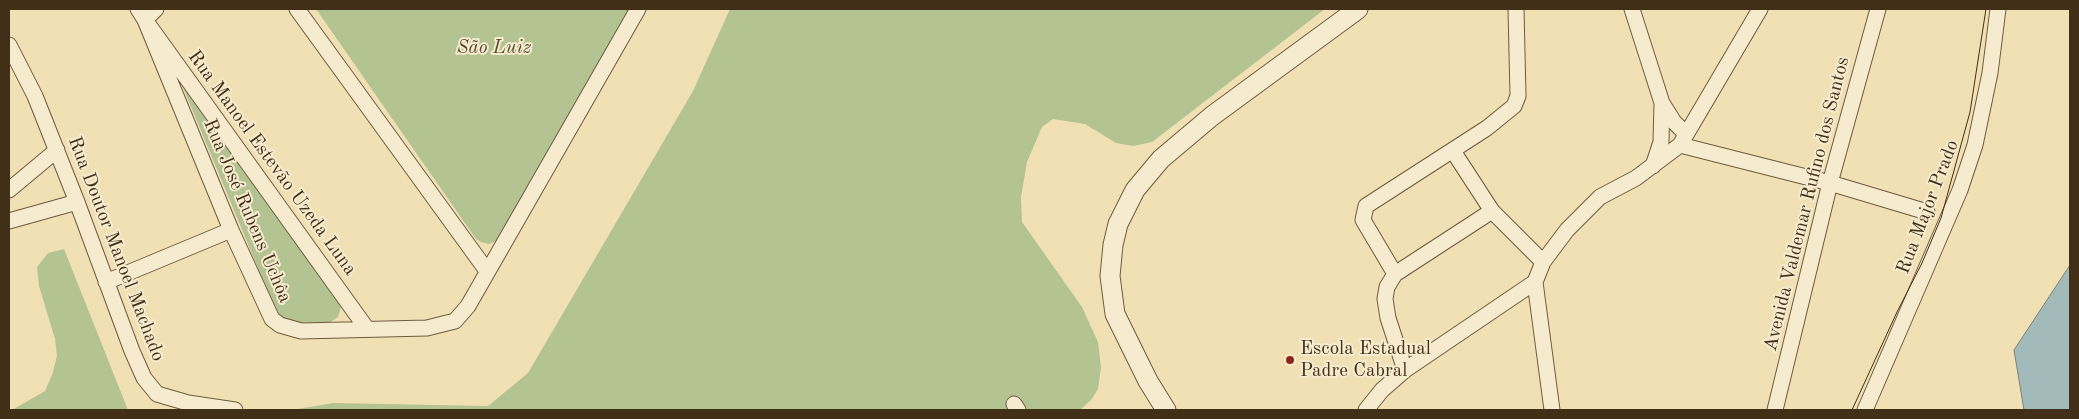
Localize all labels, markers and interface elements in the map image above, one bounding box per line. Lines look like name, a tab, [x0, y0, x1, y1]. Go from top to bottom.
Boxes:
park label: São Luiz	[457, 37, 531, 59]
street label: Rua Manoel Estevão Uzeda Luna	[183, 46, 361, 280]
street label: Avenida Valdemar Rufino dos Santos	[1759, 54, 1855, 354]
street label: Rua José Rubens Uchôa	[198, 115, 296, 307]
street label: Rua Doutor Manoel Machado	[63, 133, 169, 365]
street label: Rua Major Prado	[1892, 137, 1964, 277]
place label: Escola Estadual Padre Cabral	[1300, 338, 1431, 382]
marker: Escola Estadual Padre Cabral	[1284, 354, 1296, 366]

